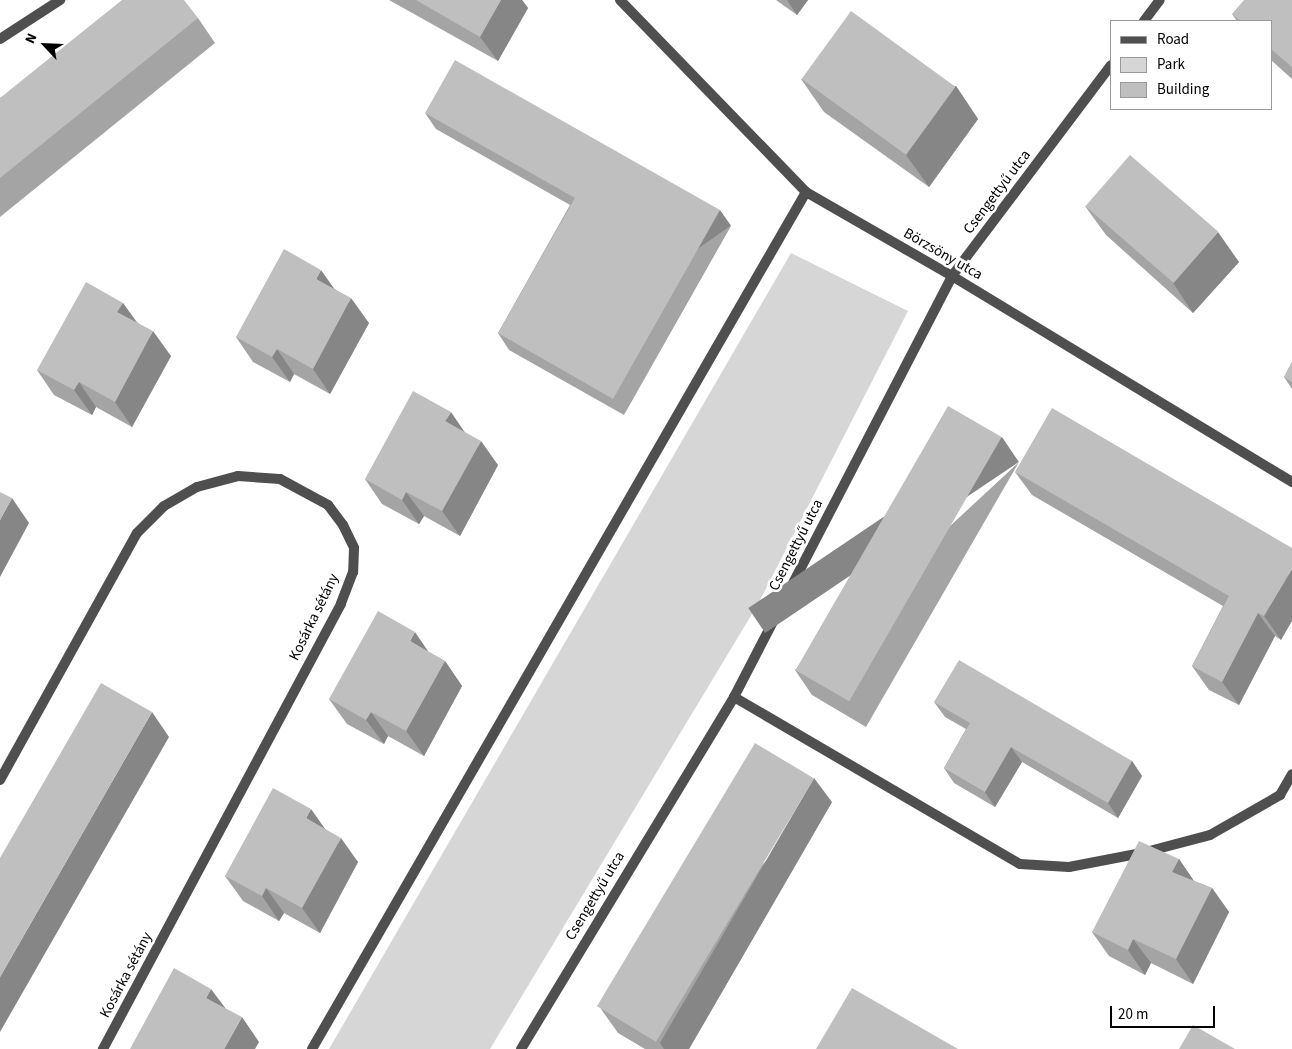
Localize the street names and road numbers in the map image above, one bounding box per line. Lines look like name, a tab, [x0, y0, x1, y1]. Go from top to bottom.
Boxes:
street label: Csengettyű utca	[960, 146, 1034, 238]
street label: Börzsöny utca	[900, 224, 986, 284]
street label: Csengettyű utca	[765, 496, 827, 594]
street label: Kosárka sétány	[285, 571, 343, 663]
street label: Csengettyű utca	[561, 848, 629, 944]
street label: Kosárka sétány	[96, 929, 156, 1021]

